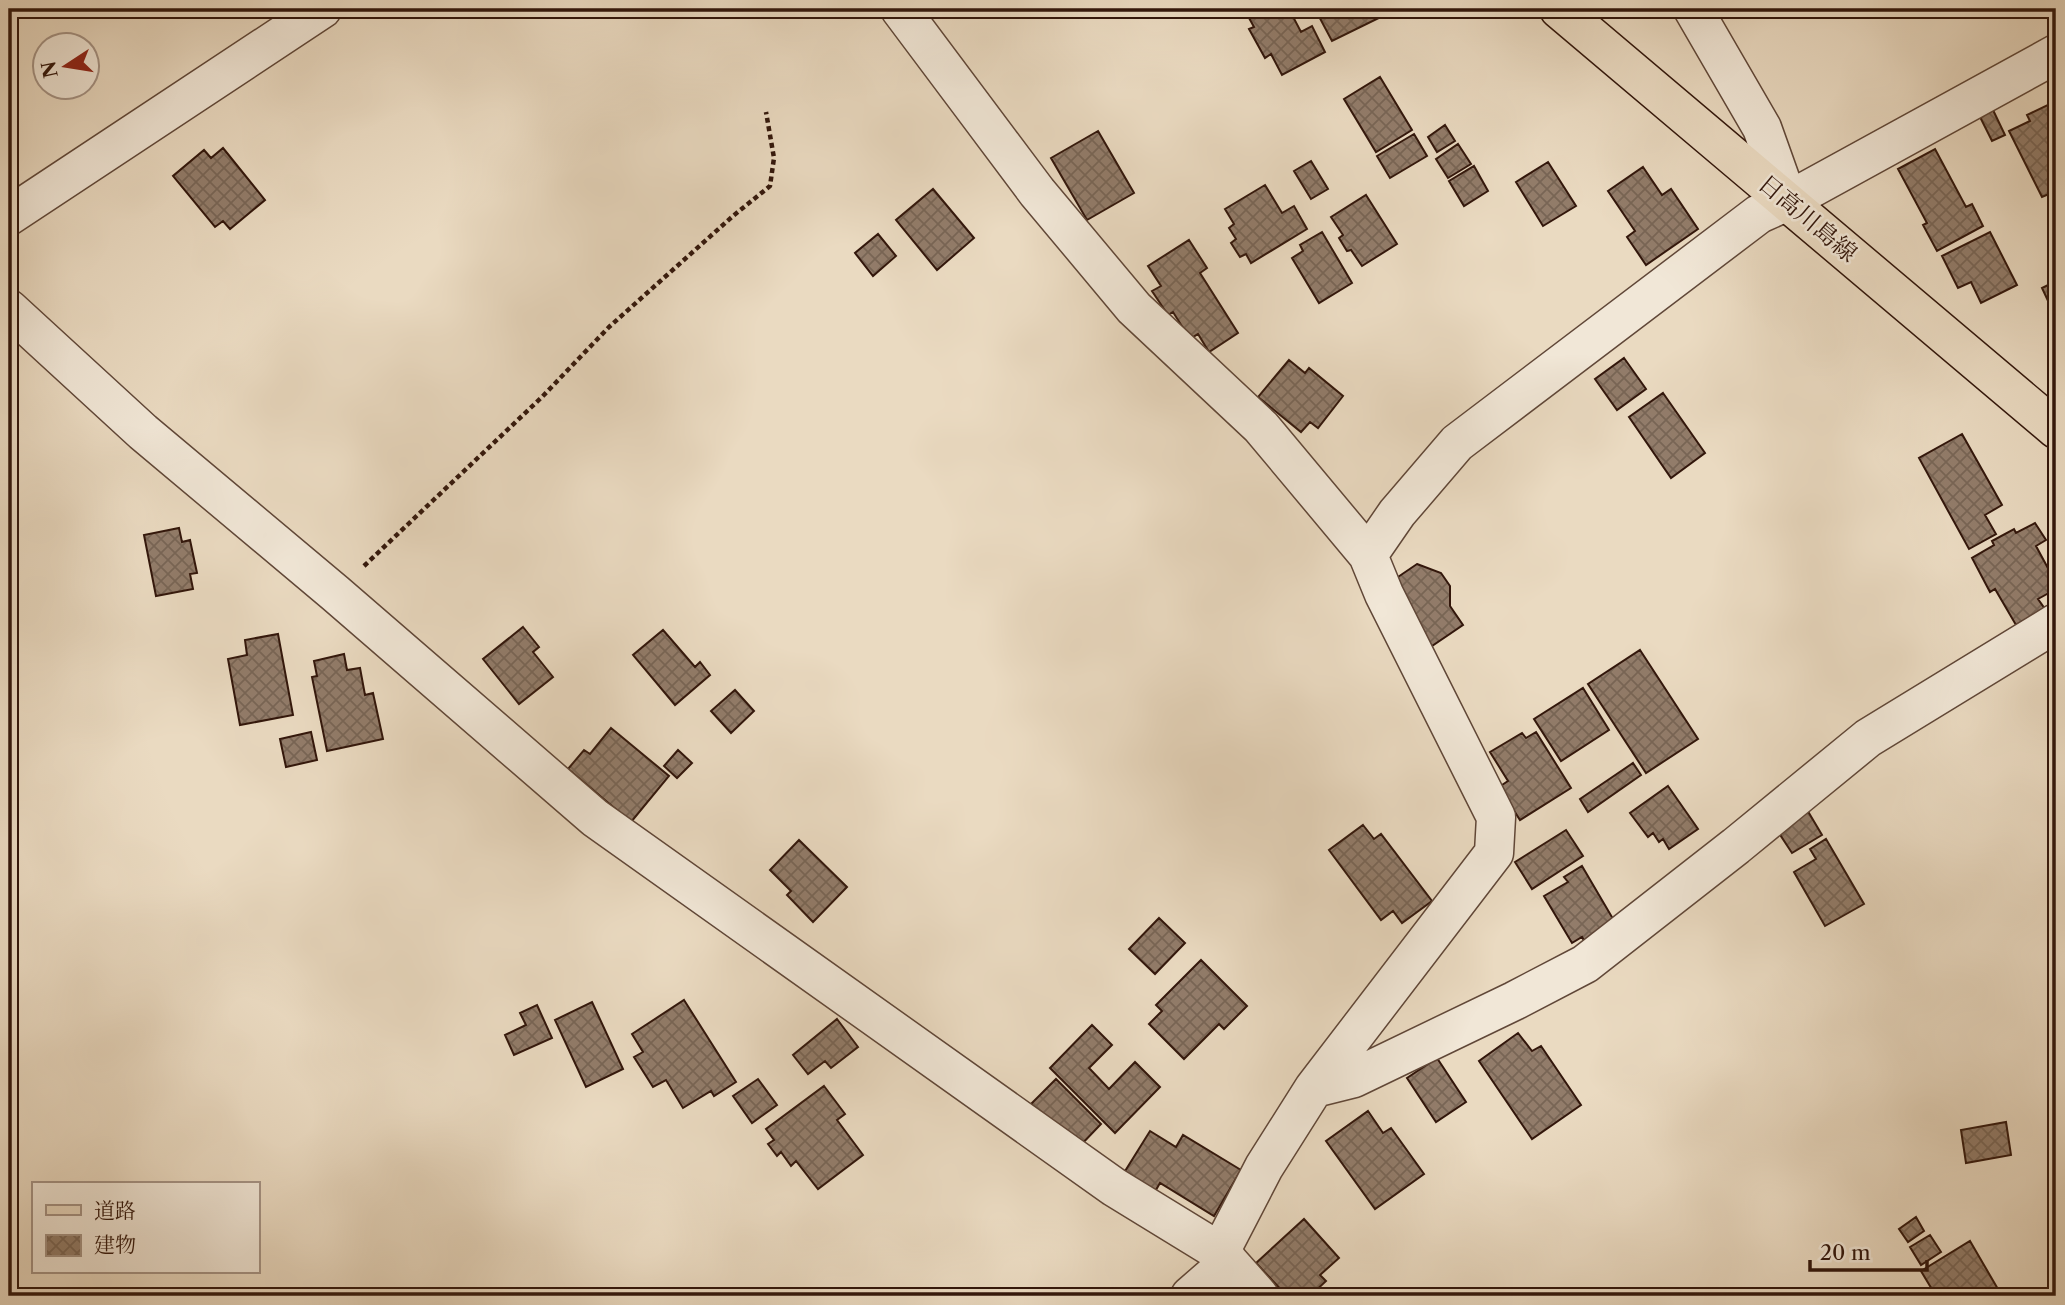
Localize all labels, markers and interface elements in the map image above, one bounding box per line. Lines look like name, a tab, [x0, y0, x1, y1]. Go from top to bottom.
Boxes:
north arrow	[32, 32, 102, 102]
text: N	[37, 59, 63, 80]
street label: 日高川島線	[1753, 168, 1863, 268]
legend	[32, 1182, 259, 1274]
text: 道路	[94, 1198, 136, 1223]
scale bar	[1810, 1228, 1927, 1272]
text: 建物	[94, 1232, 136, 1257]
text: 20 m	[1820, 1240, 1871, 1265]

